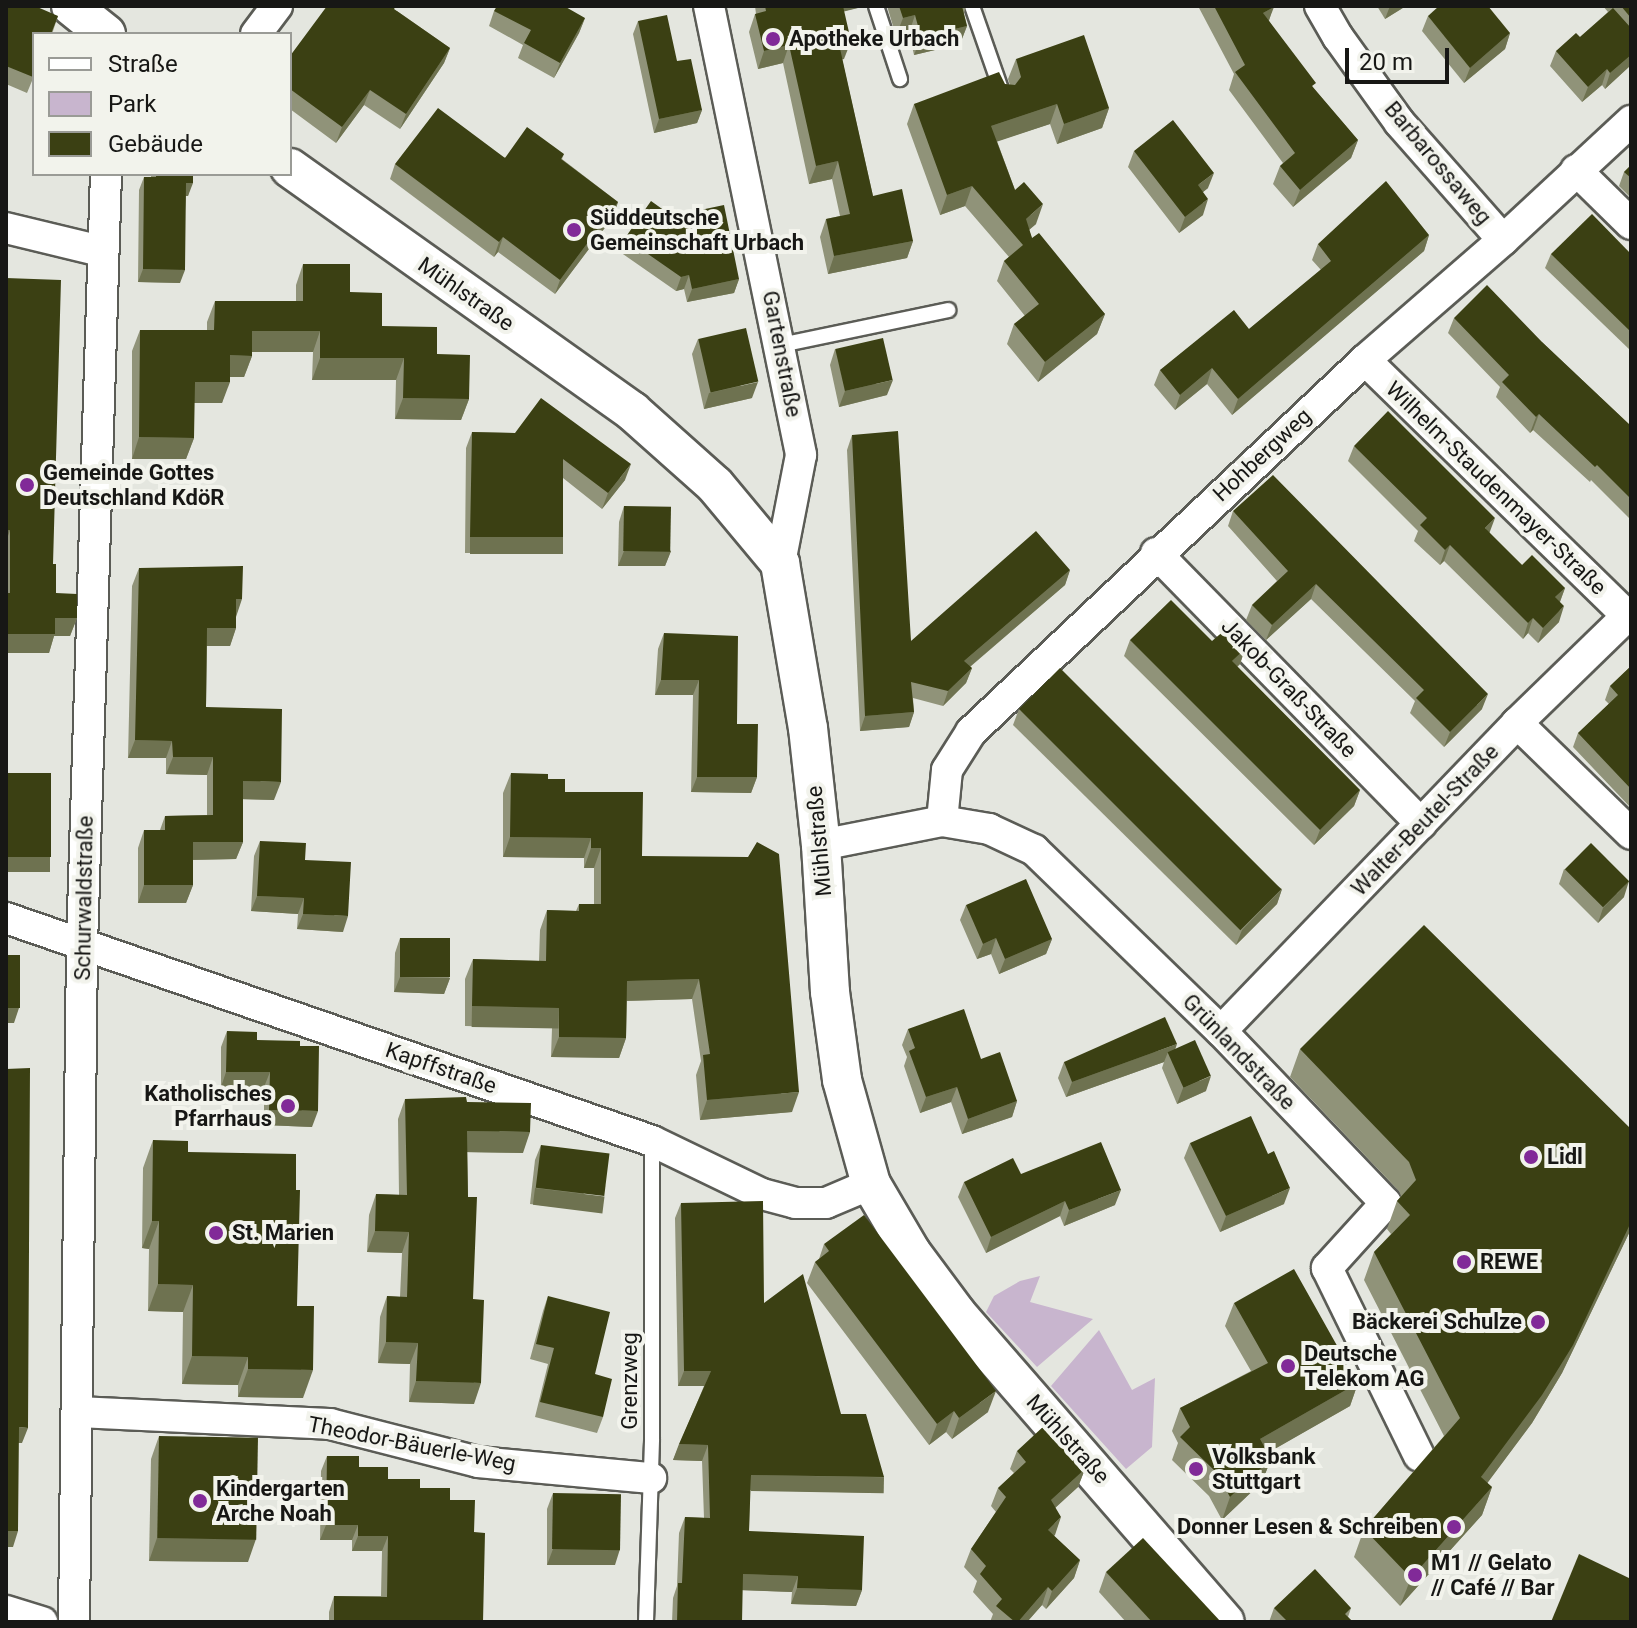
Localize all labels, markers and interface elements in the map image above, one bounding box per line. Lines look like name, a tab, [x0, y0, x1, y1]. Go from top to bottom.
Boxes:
place label: Apotheke Urbach	[789, 26, 959, 52]
marker: Apotheke Urbach	[764, 30, 782, 48]
legend	[32, 32, 292, 176]
scale bar	[1349, 32, 1453, 82]
text: 20 m	[1359, 48, 1413, 76]
text: Straße	[108, 50, 178, 78]
text: Park	[108, 90, 156, 118]
street label: Barbarossaweg	[1379, 96, 1497, 230]
text: Gebäude	[108, 130, 203, 158]
place label: Süddeutsche Gemeinschaft Urbach	[590, 204, 804, 256]
marker: Süddeutsche Gemeinschaft Urbach	[565, 221, 583, 239]
street label: Mühlstraße	[413, 251, 519, 337]
street label: Gartenstraße	[757, 289, 807, 419]
street label: Wilhelm-Staudenmayer-Straße	[1380, 376, 1612, 600]
street label: Hohbergweg	[1207, 403, 1317, 507]
place label: Gemeinde Gottes Deutschland KdöR	[43, 459, 224, 510]
marker: Gemeinde Gottes Deutschland KdöR	[18, 476, 36, 494]
street label: Jakob-Graß-Straße	[1216, 613, 1362, 763]
street label: Walter-Beutel-Straße	[1346, 739, 1504, 901]
street label: Mühlstraße	[801, 785, 837, 897]
street label: Schurwaldstraße	[69, 815, 99, 981]
street label: Grünlandstraße	[1177, 989, 1301, 1115]
street label: Kapffstraße	[382, 1037, 500, 1099]
place label: Katholisches Pfarrhaus	[144, 1080, 272, 1132]
marker: Katholisches Pfarrhaus	[279, 1097, 297, 1115]
place label: Lidl	[1547, 1144, 1583, 1170]
marker: Lidl	[1522, 1148, 1540, 1166]
place label: St. Marien	[232, 1220, 334, 1246]
marker: St. Marien	[207, 1224, 225, 1242]
place label: REWE	[1480, 1249, 1538, 1275]
marker: REWE	[1455, 1253, 1473, 1271]
place label: Bäckerei Schulze	[1352, 1309, 1522, 1335]
marker: Bäckerei Schulze	[1529, 1313, 1547, 1331]
street label: Grenzweg	[617, 1332, 643, 1430]
place label: Deutsche Telekom AG	[1304, 1340, 1425, 1392]
marker: Deutsche Telekom AG	[1279, 1357, 1297, 1375]
street label: Mühlstraße	[1021, 1389, 1115, 1489]
street label: Theodor-Bäuerle-Weg	[306, 1411, 518, 1477]
place label: Volksbank Stuttgart	[1212, 1443, 1315, 1494]
marker: Volksbank Stuttgart	[1187, 1460, 1205, 1478]
place label: Kindergarten Arche Noah	[216, 1475, 345, 1526]
marker: Kindergarten Arche Noah	[191, 1492, 209, 1510]
place label: Donner Lesen & Schreiben	[1177, 1514, 1438, 1540]
marker: Donner Lesen & Schreiben	[1445, 1518, 1463, 1536]
place label: M1 // Gelato // Café // Bar	[1431, 1549, 1554, 1600]
marker: M1 // Gelato // Café // Bar	[1406, 1566, 1424, 1584]

